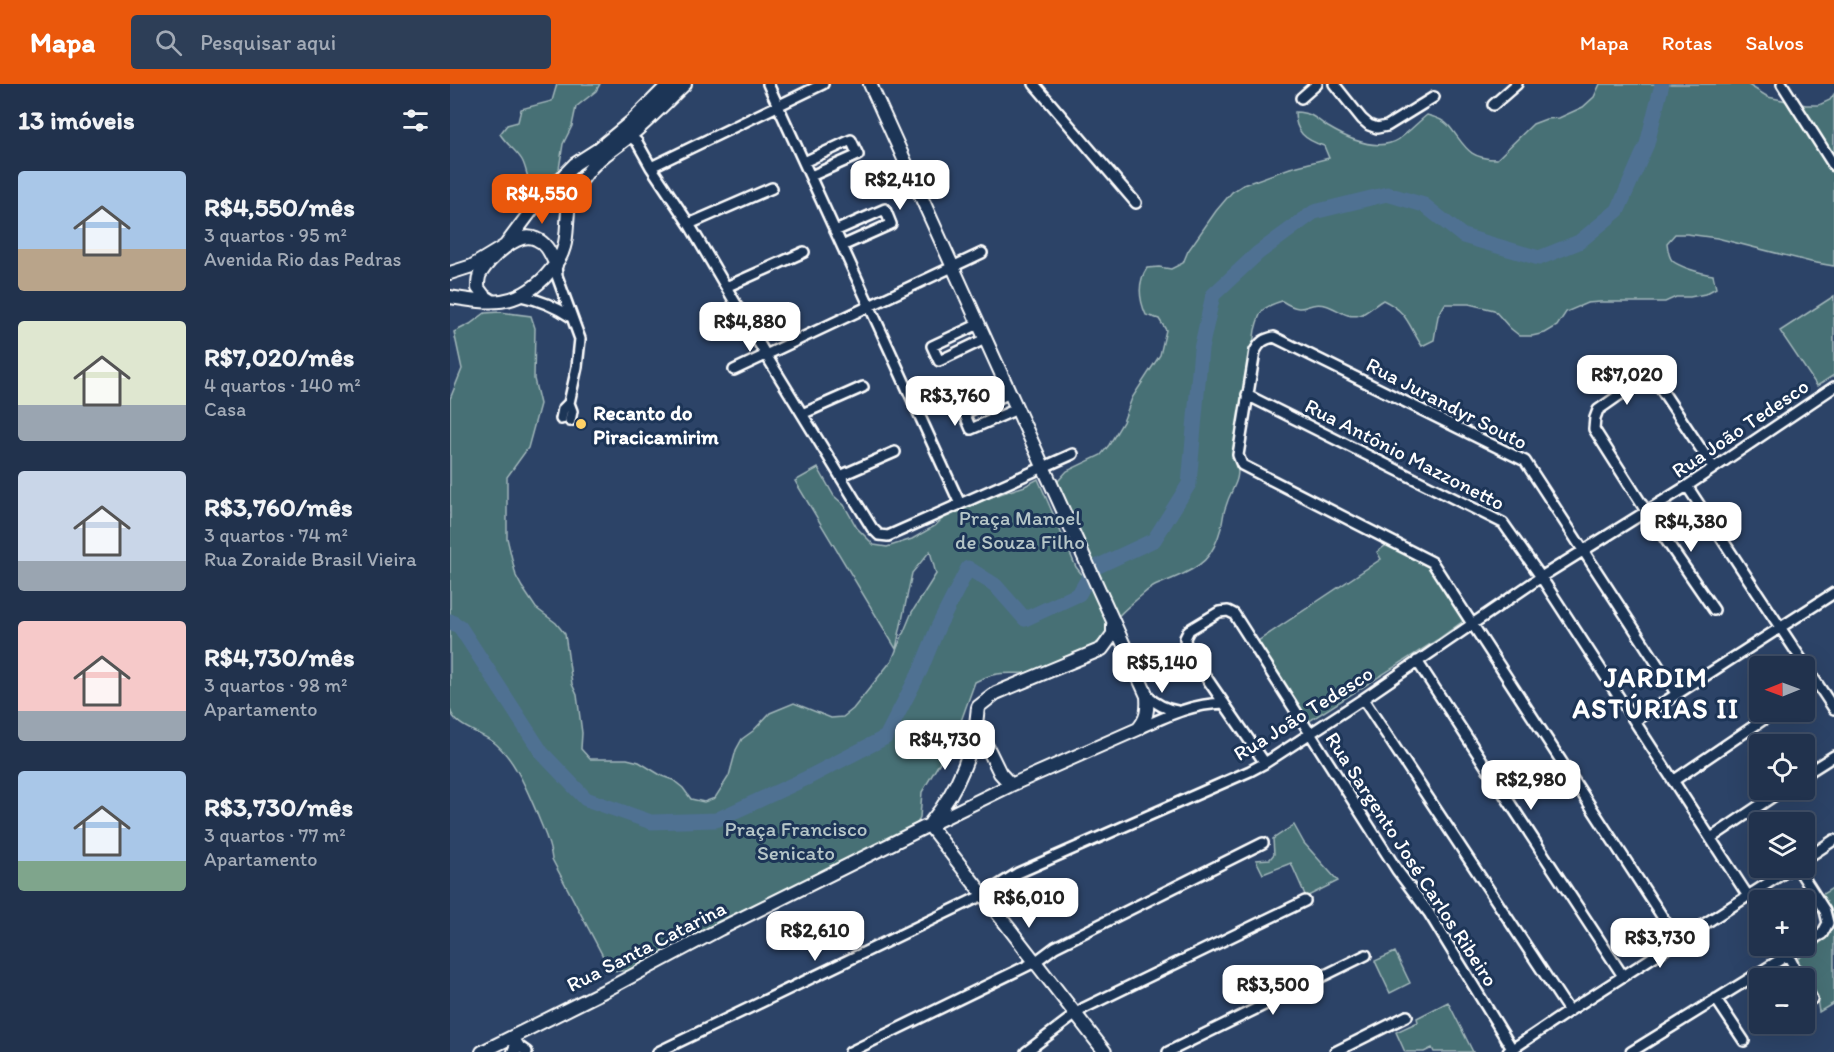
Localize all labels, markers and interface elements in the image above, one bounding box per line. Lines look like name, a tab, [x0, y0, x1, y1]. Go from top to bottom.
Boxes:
search box	[131, 15, 551, 69]
text: Mapa	[30, 25, 95, 59]
icon: search	[152, 26, 185, 59]
text: Pesquisar aqui	[200, 29, 336, 56]
text: Mapa	[1580, 30, 1629, 55]
text: Rotas	[1662, 30, 1712, 55]
text: Salvos	[1745, 30, 1804, 55]
text: 13 imóveis	[18, 104, 135, 136]
icon: filters	[399, 104, 432, 137]
pin: R$2,410	[845, 160, 955, 211]
text: R$2,410	[864, 167, 936, 191]
pin: R$4,550	[487, 174, 597, 225]
text: R$4,550	[506, 181, 578, 205]
text: R$4,550/mês	[204, 191, 355, 223]
icon: home	[66, 195, 138, 267]
text: 3 quartos · 95 m²	[204, 223, 347, 247]
text: Avenida Rio das Pedras	[204, 247, 401, 271]
pin: R$4,880	[695, 302, 805, 353]
text: R$4,880	[713, 309, 787, 333]
text: R$7,020/mês	[204, 341, 354, 373]
icon: home	[66, 345, 138, 417]
street label: Rua Jurandyr Souto	[1362, 352, 1532, 454]
pin: R$7,020	[1572, 355, 1682, 406]
text: R$7,020	[1591, 362, 1663, 386]
text: 4 quartos · 140 m²	[204, 373, 361, 397]
street label: Rua João Tedesco	[1667, 373, 1813, 483]
pin: R$3,760	[900, 376, 1010, 427]
text: R$3,760	[920, 383, 990, 407]
street label: Rua Antônio Mazzonetto	[1301, 393, 1509, 515]
text: Casa	[204, 397, 246, 421]
place label: Recanto do Piracicamirim	[593, 400, 719, 449]
marker: Recanto do Piracicamirim	[574, 417, 588, 431]
text: R$3,760/mês	[204, 491, 353, 523]
icon: home	[66, 495, 138, 567]
pin: R$4,380	[1636, 502, 1746, 553]
park label: Praça Manoel de Souza Filho	[955, 505, 1085, 554]
text: R$4,380	[1654, 509, 1728, 533]
text: 3 quartos · 74 m²	[204, 523, 348, 547]
text: Rua Zoraide Brasil Vieira	[204, 547, 417, 571]
text: R$4,730/mês	[204, 641, 355, 673]
pin: R$5,140	[1107, 643, 1217, 694]
icon: home	[66, 645, 138, 717]
text: R$5,140	[1126, 650, 1198, 674]
north arrow	[1749, 656, 1815, 722]
map controls	[1749, 656, 1815, 1034]
street label: Rua João Tedesco	[1229, 660, 1377, 766]
district label: JARDIM ASTÚRIAS II	[1571, 661, 1740, 725]
text: 3 quartos · 98 m²	[204, 673, 347, 697]
text: Apartamento	[204, 697, 318, 721]
pin: R$4,730	[890, 720, 1000, 771]
text: R$4,730	[909, 727, 981, 751]
street label: Rua Sargento José Carlos Ribeiro	[1320, 727, 1504, 991]
button: locate	[1749, 734, 1815, 800]
pin: R$2,980	[1476, 760, 1586, 811]
text: R$2,980	[1495, 767, 1567, 791]
text: R$3,730/mês	[204, 791, 353, 823]
icon: home	[66, 795, 138, 867]
button: layers	[1749, 812, 1815, 878]
park label: Praça Francisco Senicato	[725, 816, 867, 865]
text: 3 quartos · 77 m²	[204, 823, 346, 847]
text: Apartamento	[204, 847, 318, 871]
pin: R$6,010	[974, 878, 1084, 929]
text: R$6,010	[993, 885, 1065, 909]
button: +	[1749, 890, 1815, 956]
street label: Rua Santa Catarina	[562, 895, 730, 997]
pin: R$2,610	[760, 911, 870, 962]
text: R$2,610	[780, 918, 850, 942]
pin: R$3,730	[1605, 918, 1715, 969]
text: R$3,730	[1625, 925, 1696, 949]
pin: R$3,500	[1218, 965, 1328, 1016]
button: −	[1749, 968, 1815, 1034]
text: R$3,500	[1237, 972, 1310, 996]

